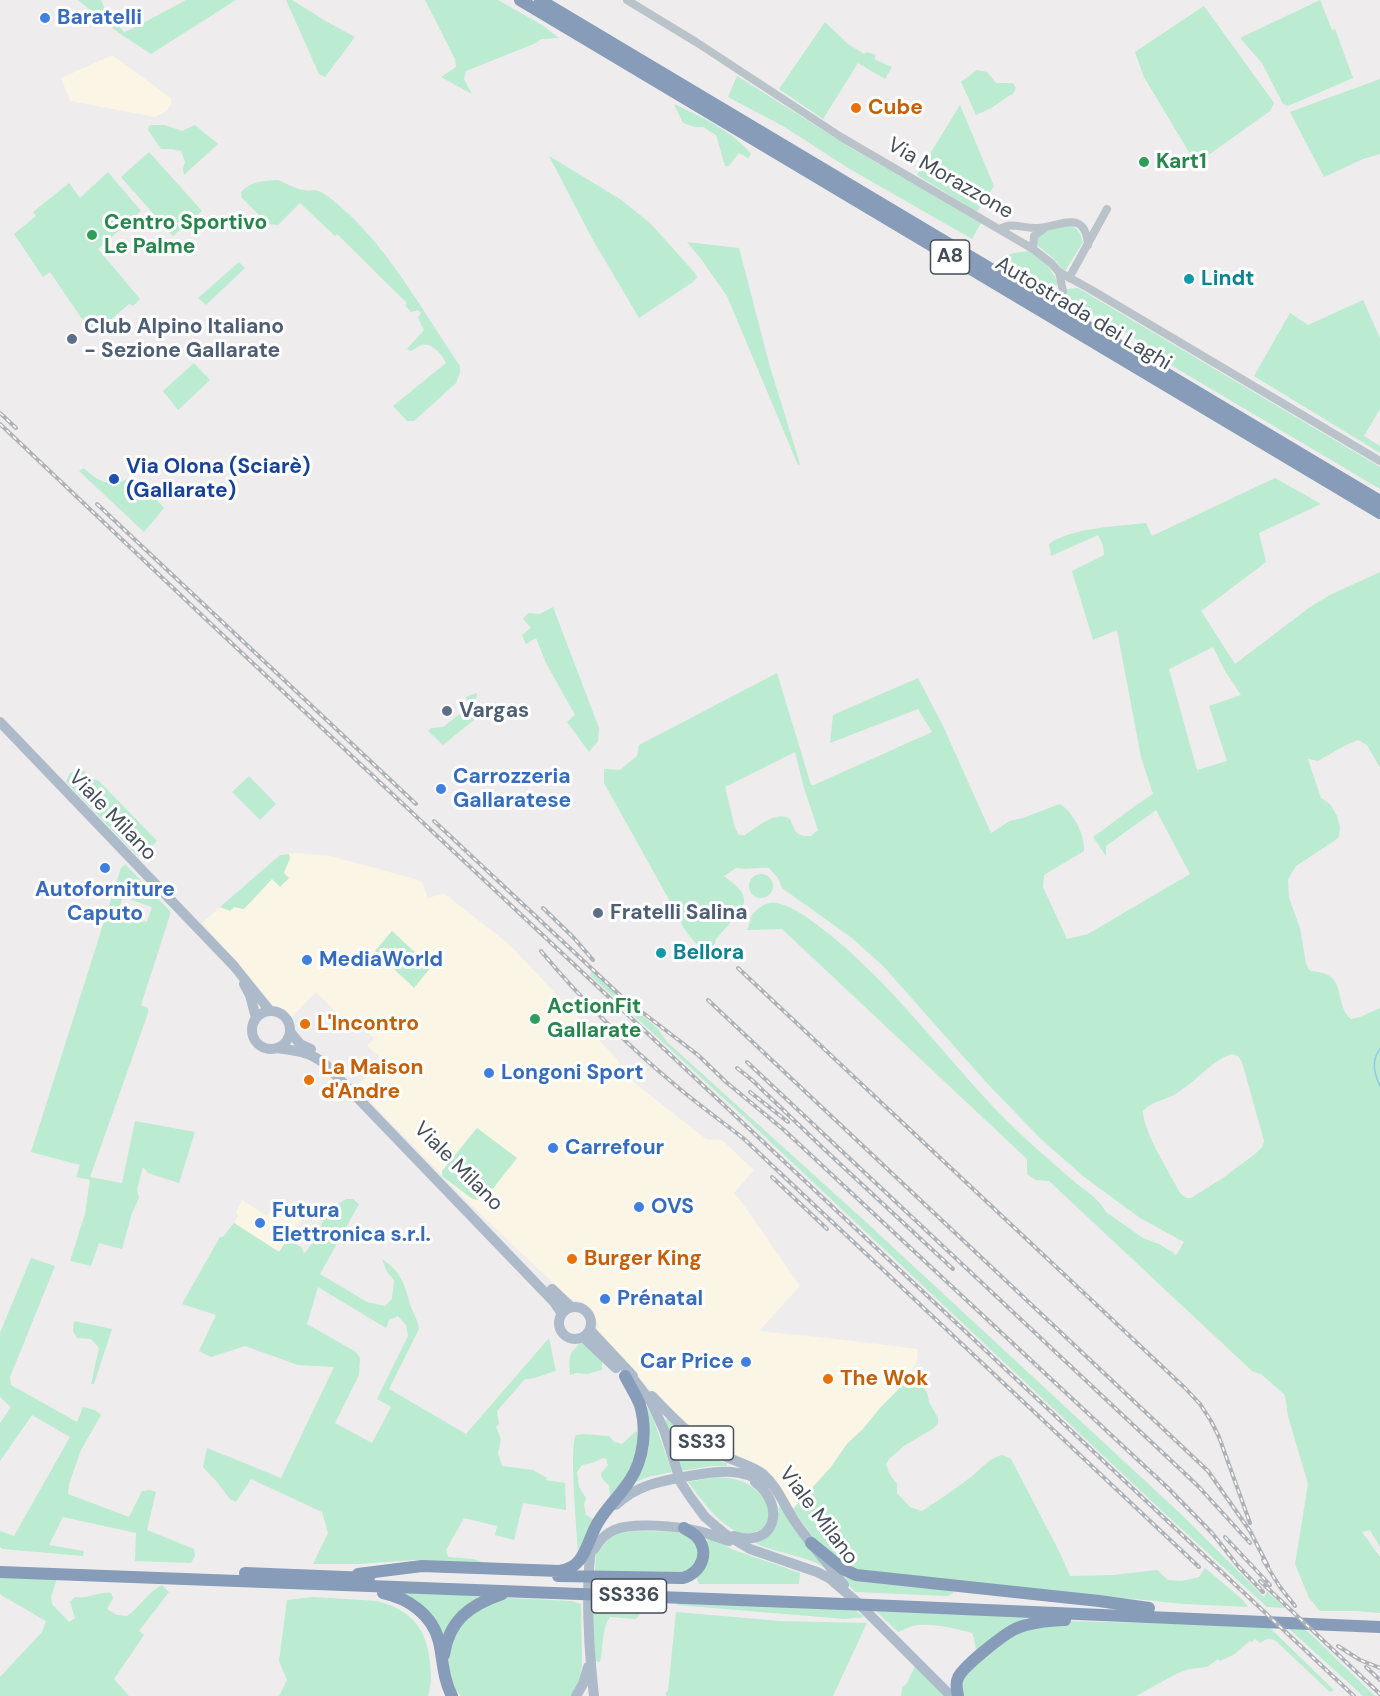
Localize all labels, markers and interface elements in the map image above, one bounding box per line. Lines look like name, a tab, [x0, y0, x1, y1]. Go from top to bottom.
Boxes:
place label: Baratelli	[57, 5, 142, 31]
marker: Baratelli	[38, 11, 52, 25]
place label: Cube	[868, 95, 923, 121]
marker: Cube	[849, 101, 863, 115]
street label: Via Morazzone	[883, 133, 1017, 225]
place label: Kart1	[1156, 149, 1207, 175]
marker: Kart1	[1137, 155, 1151, 169]
place label: Centro Sportivo Le Palme	[104, 210, 267, 260]
marker: Centro Sportivo Le Palme	[85, 228, 99, 242]
road number: A8	[930, 240, 970, 274]
street label: Autostrada dei Laghi	[990, 251, 1176, 377]
place label: Lindt	[1201, 266, 1254, 292]
marker: Lindt	[1182, 272, 1196, 286]
place label: Club Alpino Italiano - Sezione Gallarate	[84, 314, 284, 364]
marker: Club Alpino Italiano - Sezione Gallarate	[65, 332, 79, 346]
place label: Via Olona (Sciarè) (Gallarate)	[126, 454, 310, 504]
marker: Via Olona (Sciarè) (Gallarate)	[107, 472, 121, 486]
place label: Vargas	[459, 698, 529, 724]
marker: Vargas	[440, 704, 454, 718]
place label: Carrozzeria Gallaratese	[453, 764, 571, 814]
street label: Viale Milano	[63, 766, 161, 866]
marker: Carrozzeria Gallaratese	[434, 782, 448, 796]
marker: Autoforniture Caputo	[98, 861, 112, 875]
place label: Autoforniture Caputo	[35, 877, 175, 927]
place label: Fratelli Salina	[610, 900, 747, 926]
marker: Fratelli Salina	[591, 906, 605, 920]
place label: Bellora	[673, 940, 744, 966]
marker: Bellora	[654, 946, 668, 960]
place label: MediaWorld	[319, 947, 443, 973]
marker: MediaWorld	[300, 953, 314, 967]
place label: ActionFit Gallarate	[547, 994, 641, 1044]
place label: L'Incontro	[317, 1011, 419, 1037]
marker: ActionFit Gallarate	[528, 1012, 542, 1026]
marker: L'Incontro	[298, 1017, 312, 1031]
place label: La Maison d'Andre	[321, 1055, 424, 1105]
place label: Longoni Sport	[501, 1060, 643, 1086]
marker: Longoni Sport	[482, 1066, 496, 1080]
marker: La Maison d'Andre	[302, 1073, 316, 1087]
street label: Viale Milano	[408, 1117, 508, 1217]
place label: Carrefour	[565, 1135, 664, 1161]
marker: Carrefour	[546, 1141, 560, 1155]
place label: OVS	[651, 1194, 694, 1220]
place label: Futura Elettronica s.r.l.	[272, 1198, 431, 1248]
marker: OVS	[632, 1200, 646, 1214]
marker: Futura Elettronica s.r.l.	[253, 1216, 267, 1230]
place label: Burger King	[584, 1246, 702, 1272]
marker: Burger King	[565, 1252, 579, 1266]
place label: Prénatal	[617, 1286, 703, 1312]
marker: Prénatal	[598, 1292, 612, 1306]
place label: Car Price	[640, 1349, 734, 1375]
marker: Car Price	[739, 1355, 753, 1369]
place label: The Wok	[840, 1366, 928, 1392]
marker: The Wok	[821, 1372, 835, 1386]
road number: SS33	[670, 1426, 734, 1460]
street label: Viale Milano	[773, 1462, 863, 1570]
road number: SS336	[592, 1579, 666, 1613]

